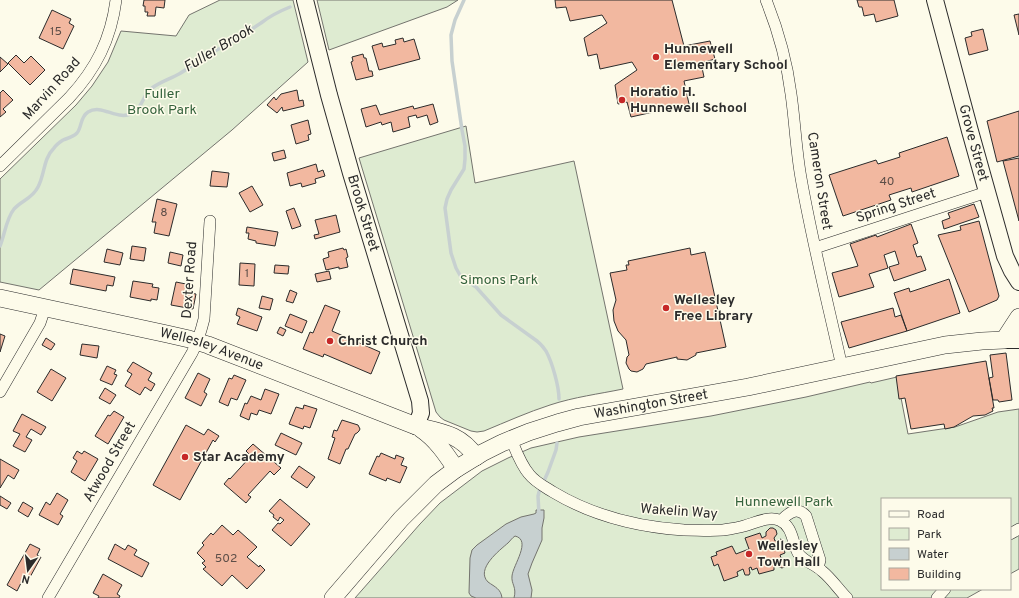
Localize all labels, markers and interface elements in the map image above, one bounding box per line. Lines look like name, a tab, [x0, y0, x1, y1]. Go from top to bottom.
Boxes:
water label: Fuller Brook	[181, 20, 258, 77]
house number: 15	[50, 24, 62, 40]
place label: Hunnewell Elementary School	[664, 41, 788, 74]
marker: Hunnewell Elementary School	[651, 52, 661, 62]
street label: Marvin Road	[19, 54, 85, 124]
place label: Horatio H. Hunnewell School	[630, 84, 747, 117]
park label: Fuller Brook Park	[127, 86, 197, 119]
marker: Horatio H. Hunnewell School	[617, 95, 627, 105]
street label: Grove Street	[955, 103, 992, 183]
street label: Cameron Street	[803, 131, 835, 231]
street label: Brook Street	[344, 173, 383, 254]
house number: 40	[879, 174, 895, 190]
street label: Spring Street	[854, 185, 938, 227]
house number: 8	[160, 205, 168, 221]
street label: Dexter Road	[179, 241, 201, 319]
house number: 1	[245, 266, 249, 282]
park label: Simons Park	[460, 272, 538, 289]
place label: Wellesley Free Library	[674, 292, 753, 325]
marker: Wellesley Free Library	[661, 303, 671, 313]
street label: Wellesley Avenue	[158, 324, 266, 374]
place label: Christ Church	[338, 333, 428, 350]
marker: Christ Church	[325, 336, 335, 346]
street label: Washington Street	[593, 386, 709, 423]
street label: Atwood Street	[80, 419, 140, 505]
place label: Star Academy	[193, 449, 285, 466]
marker: Star Academy	[180, 452, 190, 462]
park label: Hunnewell Park	[735, 494, 833, 511]
legend	[881, 498, 1011, 590]
street label: Wakelin Way	[640, 501, 718, 523]
text: Road	[917, 507, 945, 523]
text: Park	[917, 527, 942, 543]
place label: Wellesley Town Hall	[757, 538, 820, 571]
text: Water	[917, 547, 949, 563]
marker: Wellesley Town Hall	[744, 549, 754, 559]
north arrow	[8, 550, 48, 590]
house number: 502	[215, 551, 237, 567]
text: Building	[917, 567, 961, 583]
text: N	[20, 571, 31, 586]

